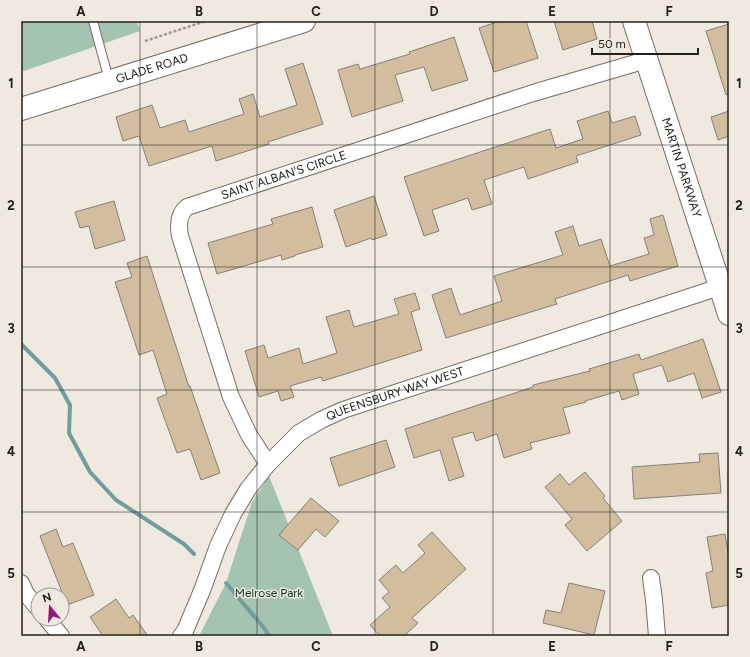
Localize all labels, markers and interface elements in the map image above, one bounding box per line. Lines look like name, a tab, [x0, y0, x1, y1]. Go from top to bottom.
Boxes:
text: A	[76, 4, 86, 19]
text: B	[195, 4, 203, 19]
text: C	[311, 4, 321, 19]
text: D	[429, 4, 439, 19]
text: E	[548, 4, 556, 19]
text: F	[665, 4, 673, 19]
scale bar	[592, 30, 698, 56]
text: 50 m	[598, 37, 626, 51]
street label: GLADE ROAD	[114, 50, 190, 86]
text: 1	[8, 76, 14, 91]
text: 1	[736, 76, 742, 91]
street label: MARTIN PARKWAY	[659, 116, 704, 220]
street label: SAINT ALBAN'S CIRCLE	[219, 148, 348, 202]
text: 2	[7, 198, 15, 213]
text: 2	[735, 198, 743, 213]
text: 3	[7, 321, 15, 336]
text: 3	[735, 321, 743, 336]
street label: QUEENSBURY WAY WEST	[324, 364, 466, 424]
text: 4	[7, 444, 15, 459]
text: 4	[735, 444, 743, 459]
text: 5	[7, 566, 15, 581]
text: 5	[735, 566, 743, 581]
park label: Melrose Park	[235, 586, 303, 600]
north arrow	[30, 587, 70, 627]
text: N	[41, 590, 53, 605]
text: A	[76, 639, 86, 654]
text: B	[195, 639, 203, 654]
text: C	[311, 639, 321, 654]
text: D	[429, 639, 439, 654]
text: E	[548, 639, 556, 654]
text: F	[665, 639, 673, 654]

